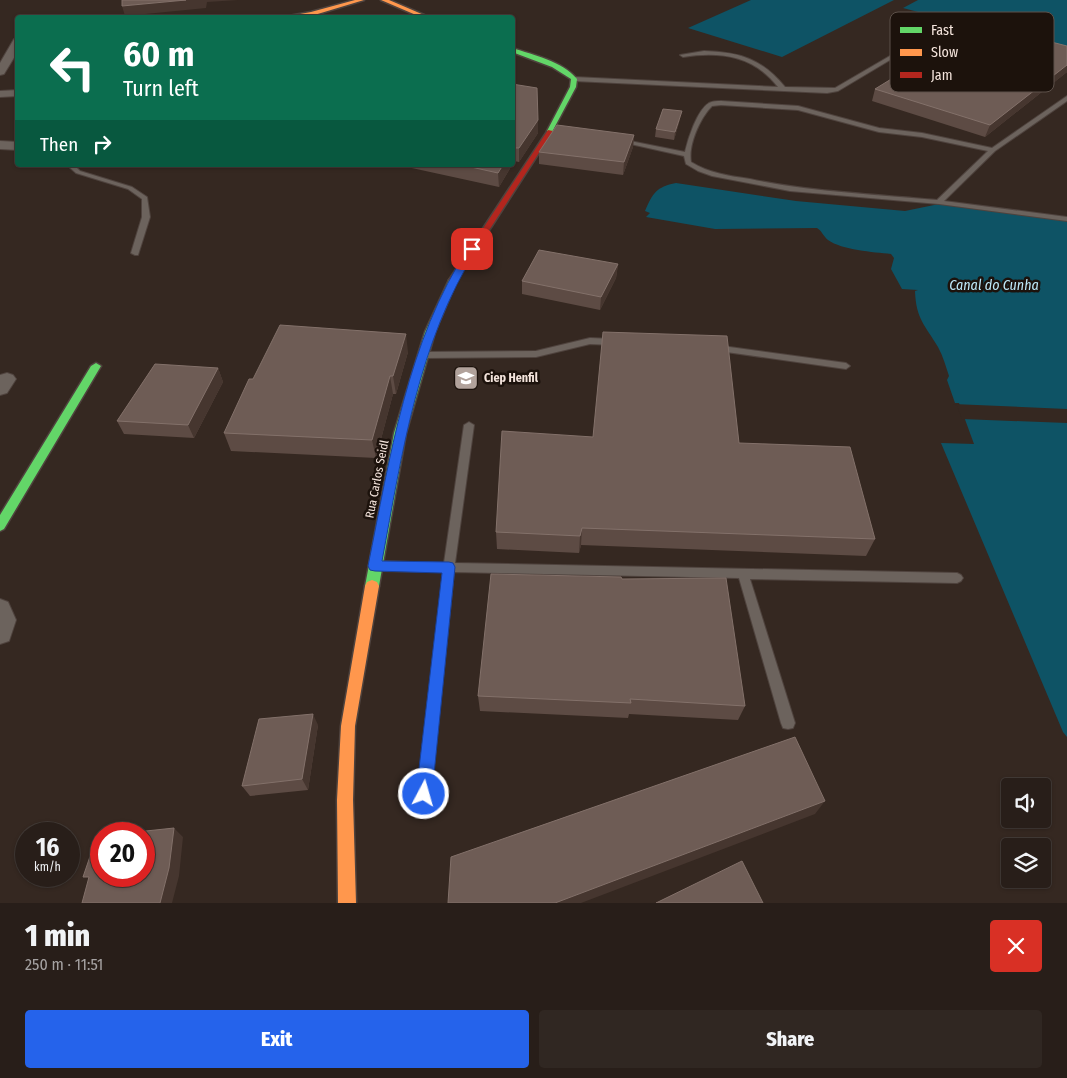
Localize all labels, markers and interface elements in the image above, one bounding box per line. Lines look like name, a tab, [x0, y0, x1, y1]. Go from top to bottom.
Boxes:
legend	[890, 12, 1054, 92]
text: Fast	[931, 22, 954, 39]
text: 60 m	[123, 33, 194, 75]
icon: left	[40, 35, 105, 100]
text: Slow	[931, 44, 958, 61]
text: Jam	[931, 67, 952, 84]
text: Turn left	[123, 75, 199, 102]
icon: right	[88, 130, 116, 158]
text: Then	[40, 133, 78, 156]
pin	[451, 228, 493, 270]
icon: arrive	[458, 235, 486, 263]
water label: Canal do Cunha	[949, 277, 1039, 294]
school or university icon: Ciep Henfil	[453, 365, 479, 391]
place label: Ciep Henfil	[484, 371, 539, 385]
street label: Rua Carlos Seidl	[363, 439, 391, 519]
position arrow	[397, 767, 449, 819]
map controls	[1001, 778, 1051, 888]
button: sound	[1001, 778, 1051, 828]
speed limit sign: 20	[90, 822, 155, 887]
text: 16	[36, 833, 59, 863]
button: layers	[1001, 838, 1051, 888]
text: km/h	[34, 860, 61, 874]
text: 1 min	[25, 918, 90, 954]
button: close	[990, 920, 1042, 972]
text: 250 m · 11:51	[25, 955, 103, 974]
button: Exit	[25, 1010, 529, 1068]
button: Share	[539, 1010, 1042, 1068]

